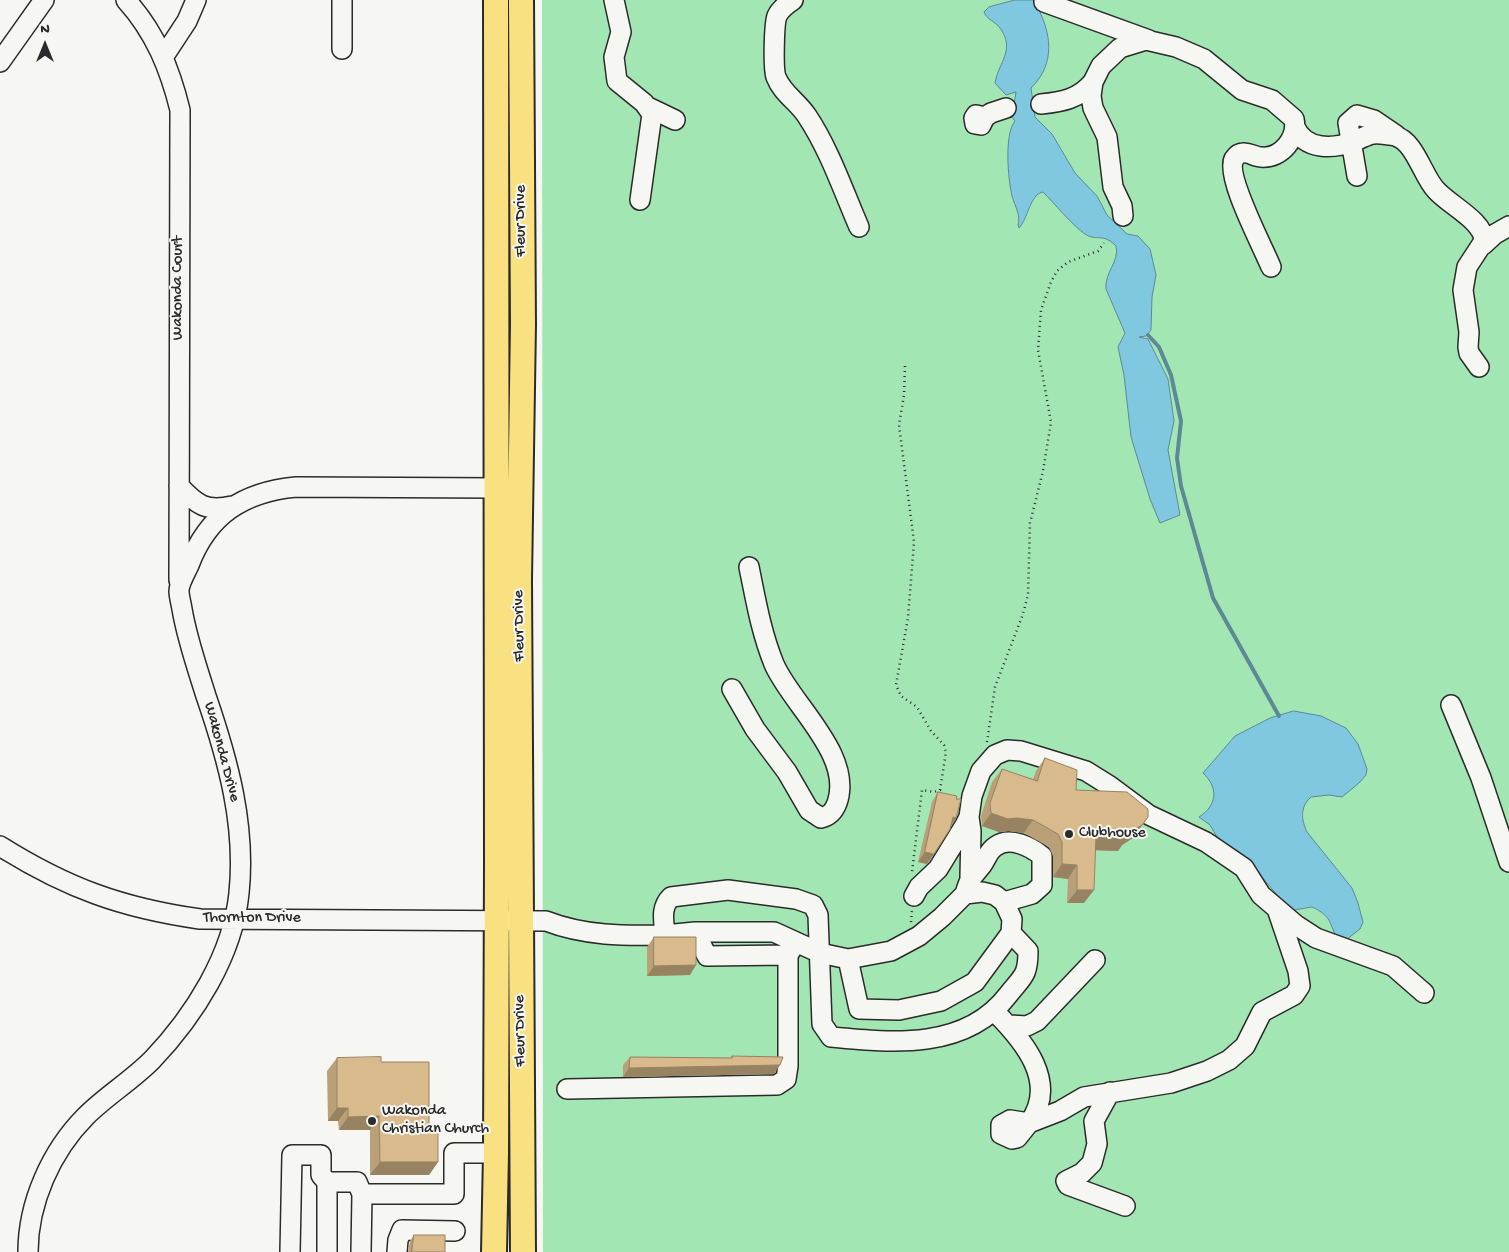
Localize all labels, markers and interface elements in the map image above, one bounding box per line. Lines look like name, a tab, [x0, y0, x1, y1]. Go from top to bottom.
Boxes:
north arrow	[20, 20, 70, 70]
text: N	[40, 21, 50, 38]
street label: Fleur Drive	[512, 185, 532, 257]
street label: Wakonda Court	[169, 236, 189, 340]
street label: Fleur Drive	[510, 590, 530, 662]
street label: Wakonda Drive	[198, 700, 244, 804]
place label: Clubhouse	[1079, 824, 1146, 844]
marker: Clubhouse	[1063, 828, 1075, 840]
street label: Thornton Drive	[203, 909, 301, 929]
street label: Fleur Drive	[511, 995, 531, 1067]
place label: Wakonda Christian Church	[382, 1102, 489, 1140]
marker: Wakonda Christian Church	[366, 1115, 378, 1127]

